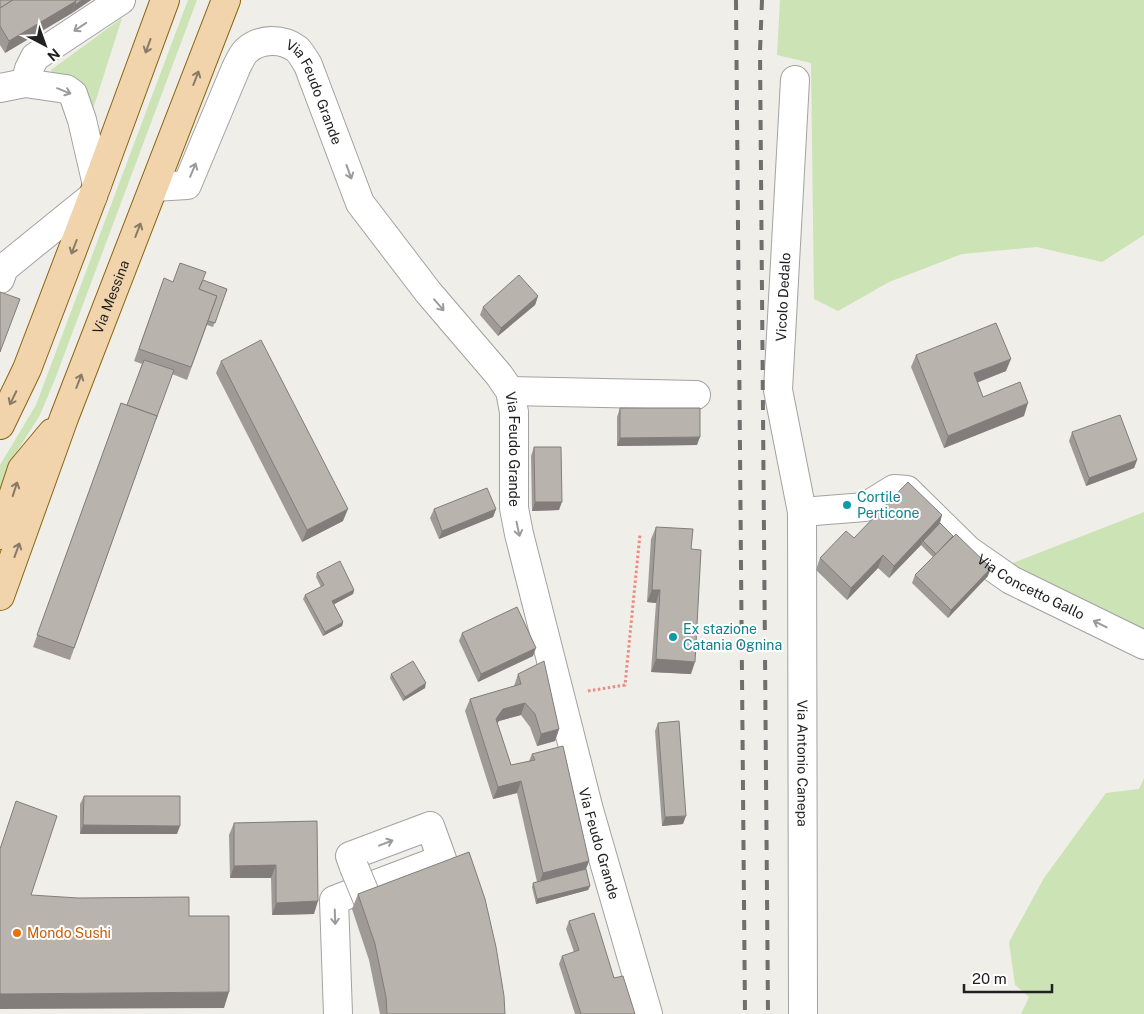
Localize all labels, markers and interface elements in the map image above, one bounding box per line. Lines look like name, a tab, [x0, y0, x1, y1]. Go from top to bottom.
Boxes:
north arrow	[20, 20, 70, 70]
one-way arrow	[74, 22, 88, 32]
street label: Via Feudo Grande	[283, 36, 345, 147]
one-way arrow	[143, 38, 152, 53]
text: N	[44, 45, 63, 64]
one-way arrow	[192, 71, 201, 86]
one-way arrow	[57, 87, 72, 96]
one-way arrow	[189, 163, 199, 178]
one-way arrow	[345, 164, 354, 179]
one-way arrow	[133, 223, 143, 238]
one-way arrow	[69, 239, 78, 255]
street label: Vicolo Dedalo	[773, 252, 793, 342]
street label: Via Messina	[89, 258, 132, 336]
one-way arrow	[434, 299, 445, 312]
one-way arrow	[75, 374, 84, 389]
one-way arrow	[8, 390, 17, 405]
street label: Via Feudo Grande	[502, 390, 522, 507]
one-way arrow	[11, 481, 21, 497]
place label: Cortile Perticone	[857, 489, 919, 521]
marker: Cortile Perticone	[841, 499, 853, 511]
one-way arrow	[514, 521, 523, 537]
one-way arrow	[13, 543, 22, 558]
street label: Via Concetto Gallo	[974, 551, 1087, 623]
one-way arrow	[1093, 619, 1108, 628]
place label: Ex stazione Catania Ognina	[683, 621, 782, 653]
marker: Ex stazione Catania Ognina	[667, 631, 679, 643]
street label: Via Antonio Canepa	[794, 700, 811, 827]
street label: Via Feudo Grande	[576, 786, 622, 901]
one-way arrow	[377, 838, 393, 847]
one-way arrow	[330, 908, 339, 924]
place label: Mondo Sushi	[27, 925, 111, 941]
marker: Mondo Sushi	[11, 927, 23, 939]
scale bar	[964, 962, 1052, 994]
text: 20 m	[972, 970, 1007, 987]

